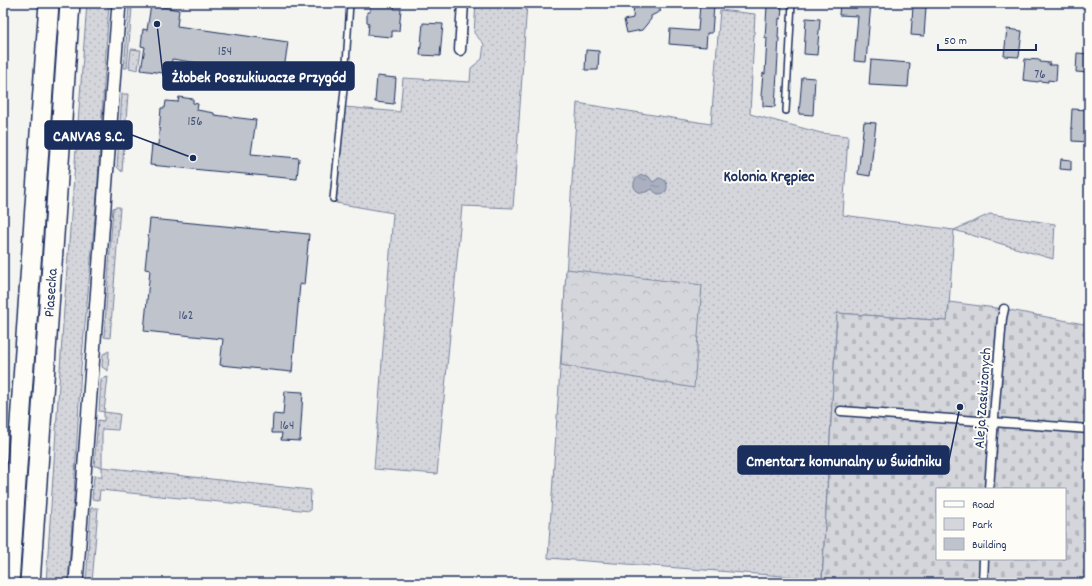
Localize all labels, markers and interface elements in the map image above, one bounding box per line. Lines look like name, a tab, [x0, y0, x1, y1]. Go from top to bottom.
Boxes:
scale bar	[938, 26, 1036, 52]
text: 50 m	[944, 33, 967, 50]
house number: 154	[218, 43, 232, 62]
callout: Żłobek Poszukiwacze Przygód	[163, 62, 354, 90]
house number: 76	[1034, 66, 1046, 85]
text: Żłobek Poszukiwacze Przygód	[172, 67, 346, 90]
house number: 156	[187, 113, 203, 132]
callout: CANVAS S.C.	[45, 121, 132, 149]
text: CANVAS S.C.	[53, 126, 125, 149]
district label: Kolonia Krępiec	[723, 166, 815, 189]
street label: Piasecka	[39, 267, 65, 318]
house number: 162	[179, 307, 193, 326]
street label: Aleja Zasłużonych	[969, 347, 999, 449]
house number: 164	[280, 417, 294, 436]
callout: Cmentarz komunalny w Świdniku	[738, 446, 949, 474]
text: Cmentarz komunalny w Świdniku	[746, 451, 942, 474]
legend	[936, 488, 1066, 560]
text: Road	[972, 497, 994, 514]
text: Park	[972, 517, 993, 534]
text: Building	[972, 537, 1007, 554]

